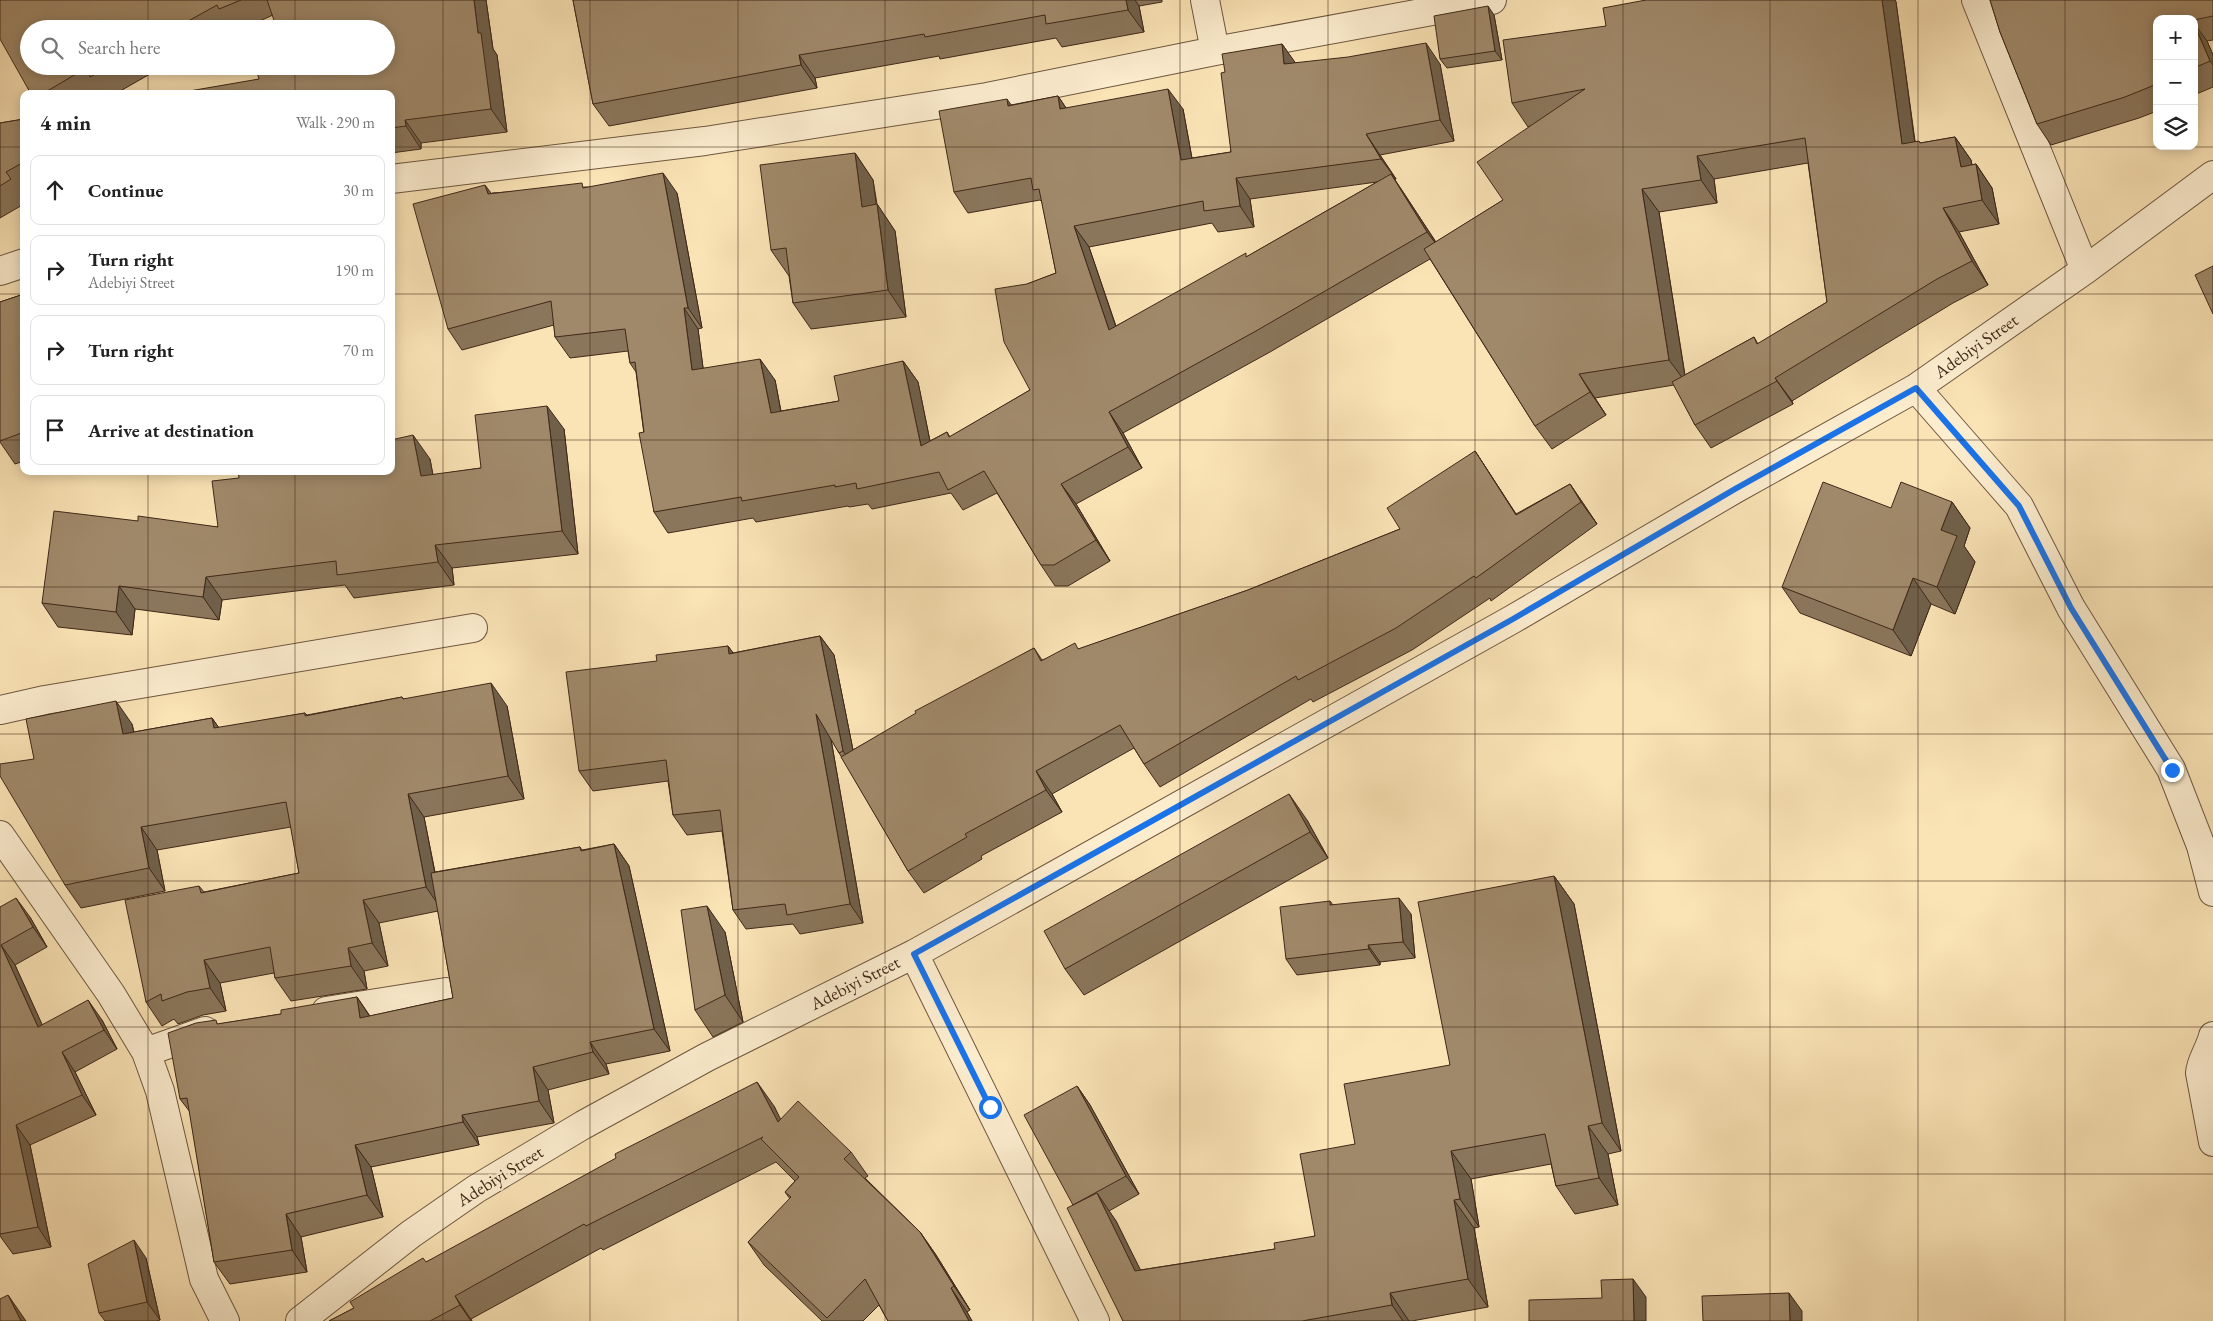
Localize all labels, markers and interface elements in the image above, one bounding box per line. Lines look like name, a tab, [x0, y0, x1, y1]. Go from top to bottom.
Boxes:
map controls	[2153, 15, 2198, 150]
button: +	[2153, 15, 2198, 60]
search box	[20, 20, 395, 75]
icon: search	[38, 34, 66, 62]
text: Search here	[78, 35, 160, 60]
button: −	[2153, 60, 2198, 105]
button: layers	[2153, 105, 2198, 150]
text: 4 min	[40, 109, 91, 136]
text: Walk · 290 m	[296, 112, 375, 133]
icon: ahead	[41, 176, 69, 204]
text: Continue	[88, 178, 163, 203]
text: 30 m	[343, 180, 374, 201]
text: Turn right	[88, 247, 174, 272]
icon: right	[41, 256, 69, 284]
text: 190 m	[335, 260, 374, 281]
text: Adebiyi Street	[88, 272, 175, 293]
street label: Adebiyi Street	[1928, 308, 2023, 384]
icon: right	[41, 336, 69, 364]
text: Turn right	[88, 338, 174, 363]
text: 70 m	[343, 340, 374, 361]
icon: arrive	[41, 416, 69, 444]
text: Arrive at destination	[88, 418, 254, 443]
route end	[2161, 759, 2184, 782]
street label: Adebiyi Street	[805, 950, 904, 1015]
route start	[979, 1096, 1002, 1119]
street label: Adebiyi Street	[451, 1140, 548, 1212]

